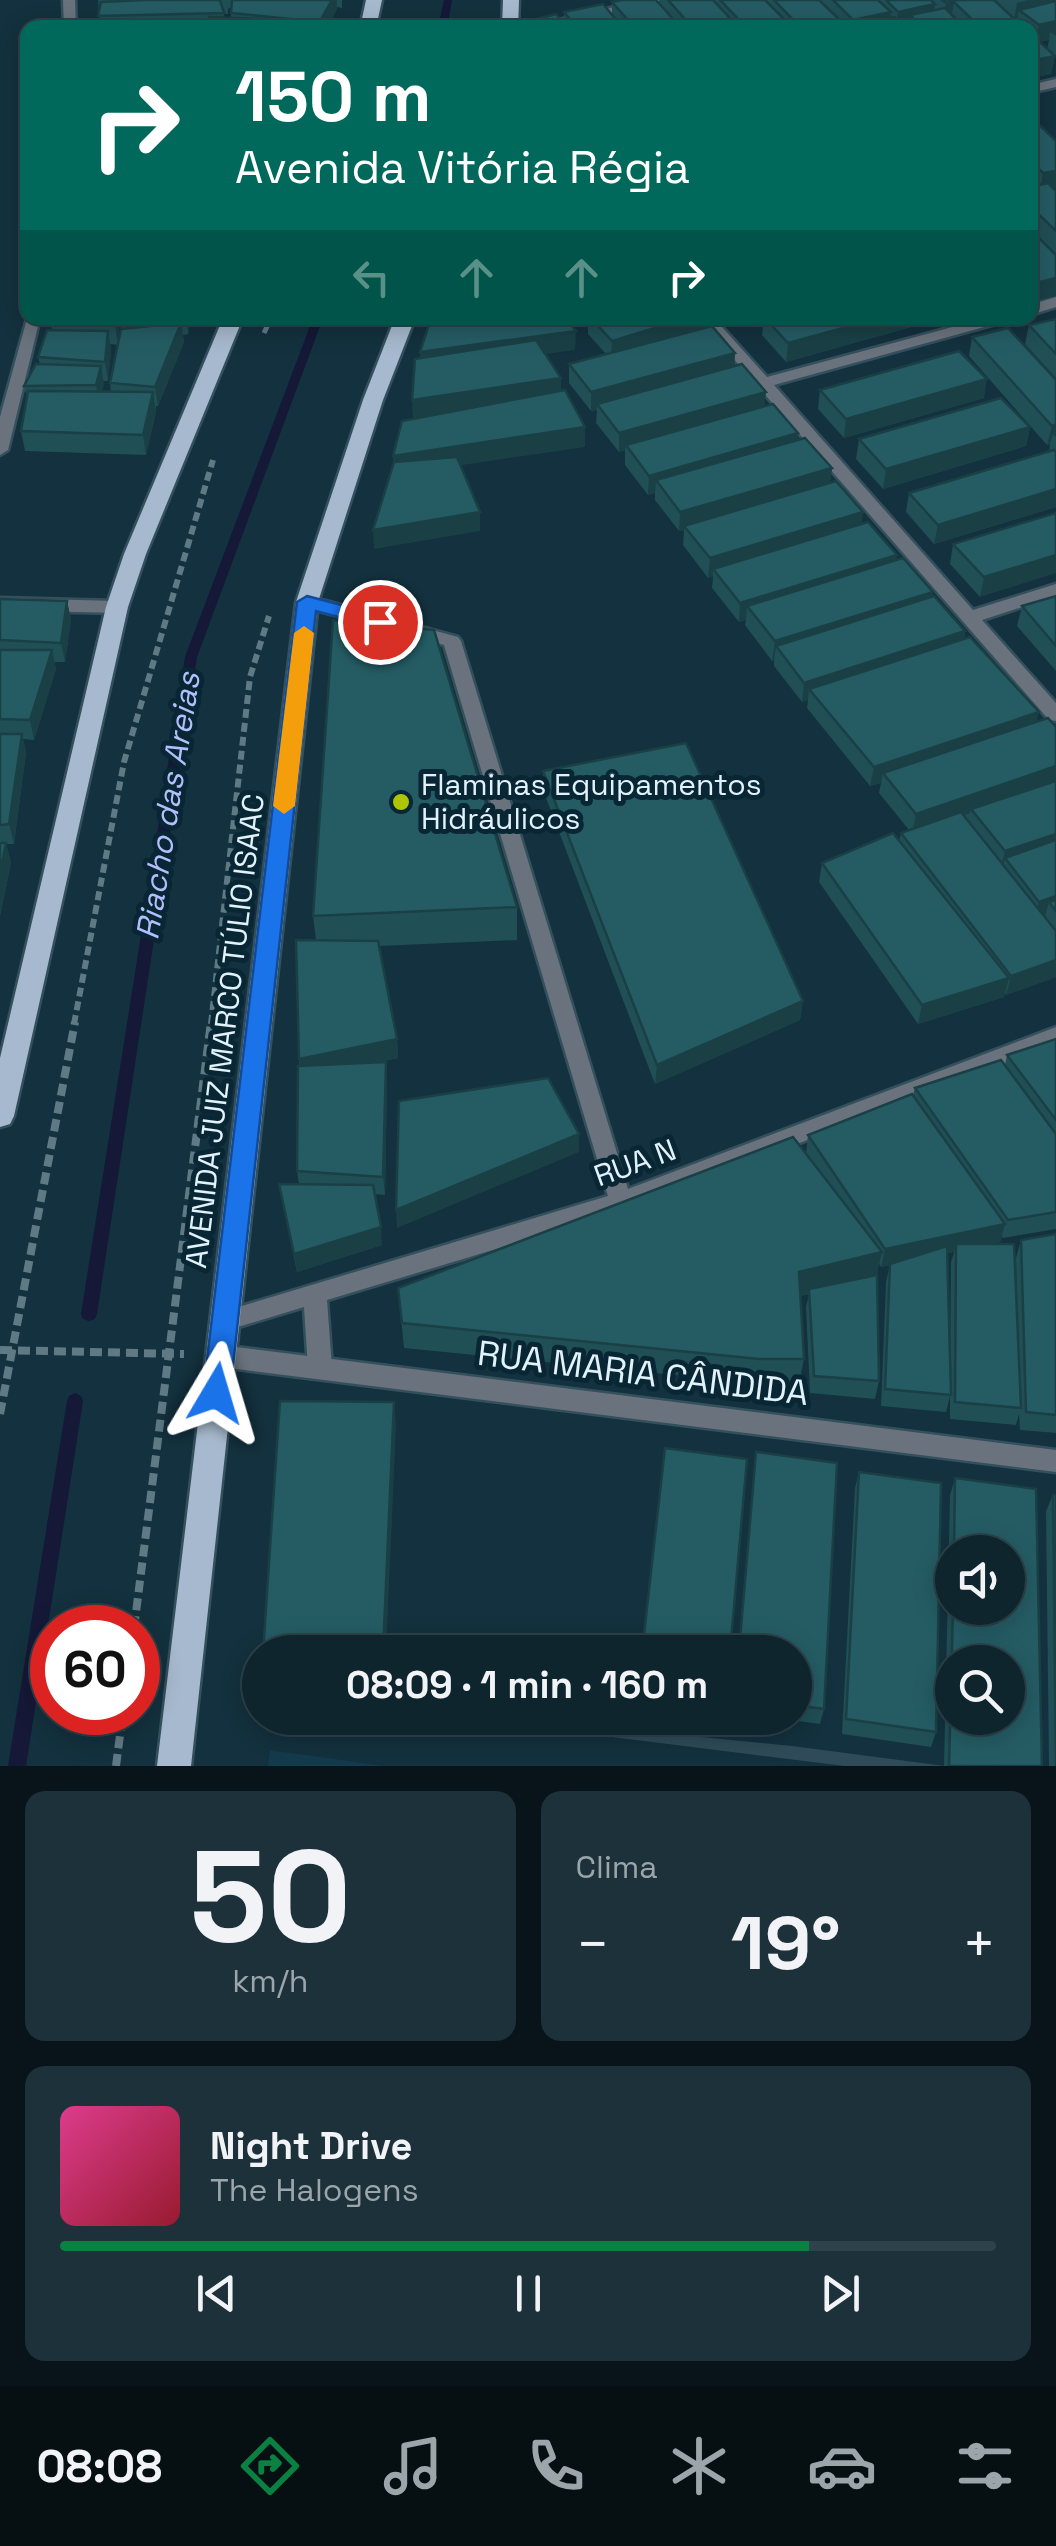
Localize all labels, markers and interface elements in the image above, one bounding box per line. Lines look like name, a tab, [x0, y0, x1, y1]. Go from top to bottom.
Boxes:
text: 150 m	[235, 52, 432, 141]
icon: right	[70, 60, 200, 190]
text: Avenida Vitória Régia	[235, 139, 690, 196]
icon: left	[344, 250, 399, 305]
icon: ahead	[449, 250, 504, 305]
icon: ahead	[554, 250, 609, 305]
icon: right	[659, 250, 714, 305]
pin	[338, 580, 423, 665]
icon: arrive	[353, 595, 408, 650]
water label: Riacho das Areias	[127, 668, 209, 942]
place label: Flaminas Equipamentos Hidráulicos	[421, 765, 762, 838]
marker: Flaminas Equipamentos Hidráulicos	[390, 791, 412, 813]
street label: AVENIDA JUIZ MARCO TÚLIO ISAAC	[176, 792, 273, 1270]
street label: RUA N	[588, 1130, 681, 1195]
street label: RUA MARIA CÂNDIDA	[475, 1331, 811, 1415]
position arrow	[164, 1341, 268, 1445]
map controls	[935, 1535, 1025, 1735]
button: sound	[935, 1535, 1025, 1625]
speed limit sign: 60	[30, 1605, 160, 1735]
button: search	[935, 1645, 1025, 1735]
text: 08:09 · 1 min · 160 m	[346, 1661, 708, 1709]
text: 50	[189, 1813, 351, 1979]
text: Clima	[576, 1847, 658, 1887]
text: 19°	[731, 1895, 841, 1991]
text: −	[576, 1909, 610, 1979]
text: +	[962, 1909, 996, 1979]
text: km/h	[232, 1961, 308, 2001]
text: Night Drive	[210, 2122, 412, 2170]
text: The Halogens	[210, 2170, 419, 2210]
icon: previous	[189, 2266, 244, 2321]
icon: pause	[501, 2266, 556, 2321]
icon: next	[813, 2266, 868, 2321]
icon: directions	[235, 2431, 305, 2501]
icon: music	[378, 2431, 448, 2501]
icon: phone	[521, 2431, 591, 2501]
icon: climate	[664, 2431, 734, 2501]
icon: car	[807, 2431, 877, 2501]
icon: filters	[950, 2431, 1020, 2501]
text: 08:08	[36, 2438, 162, 2495]

